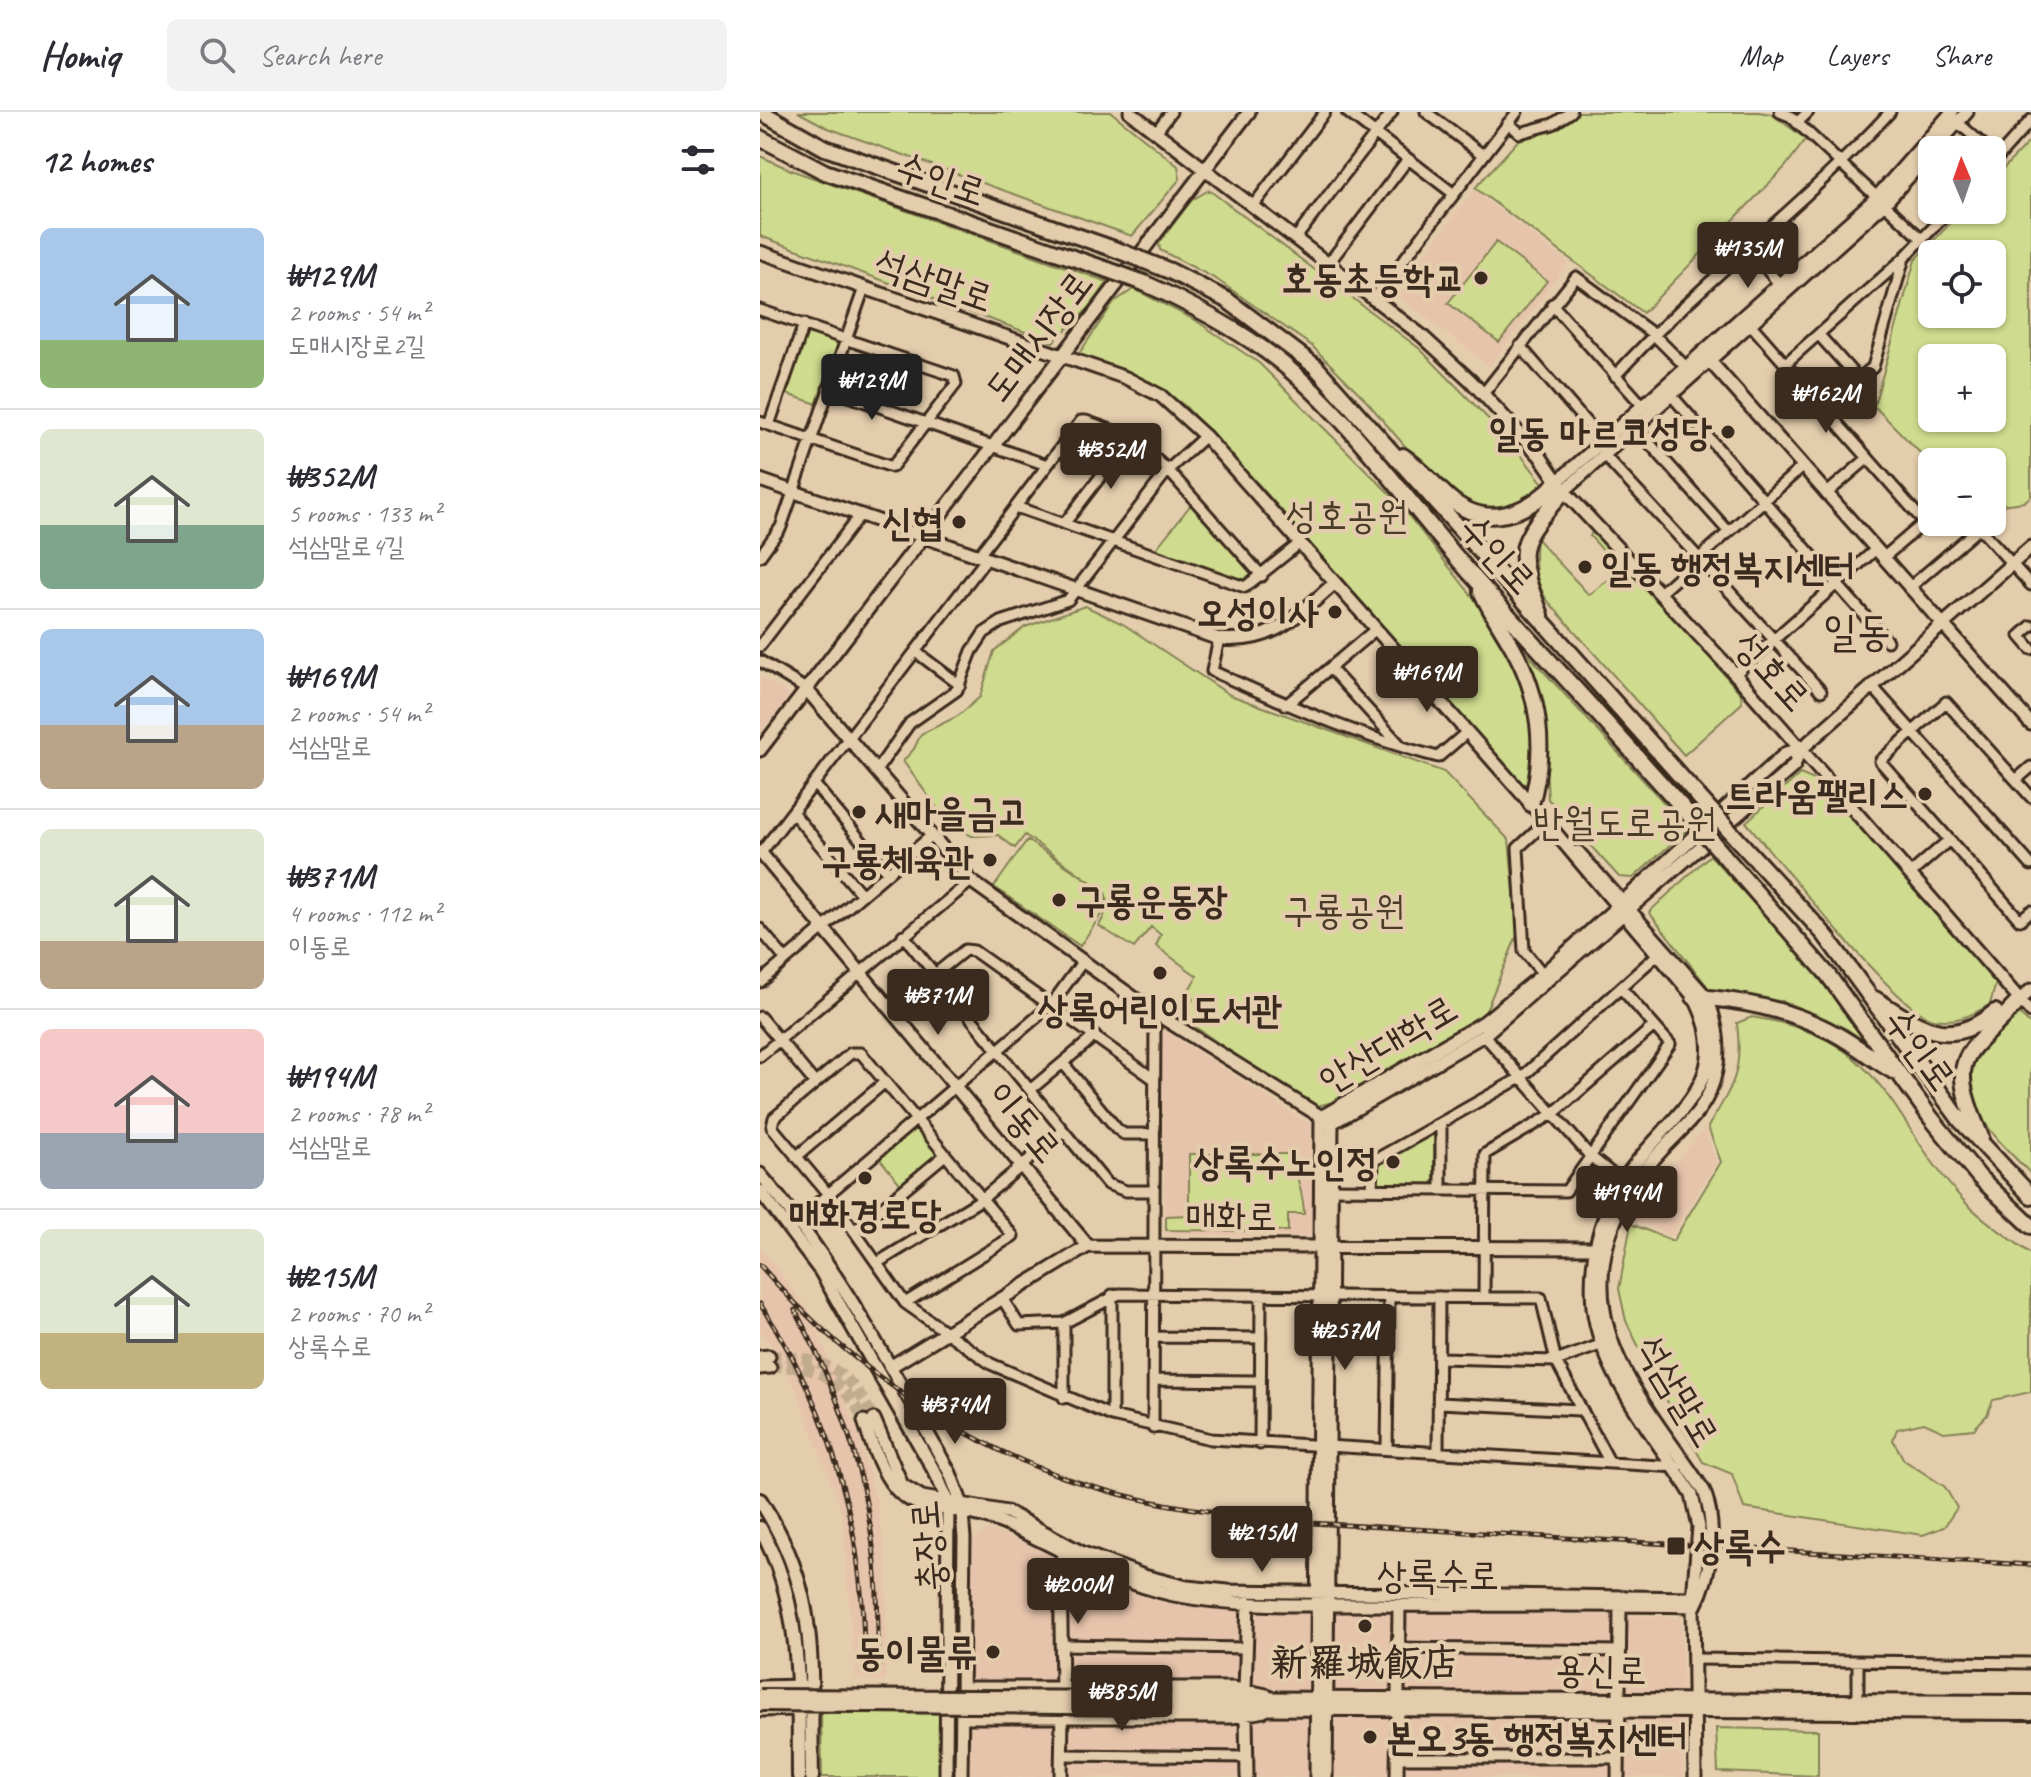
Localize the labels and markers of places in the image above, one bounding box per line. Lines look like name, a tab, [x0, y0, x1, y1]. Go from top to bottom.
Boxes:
pin: ₩135M	[1692, 222, 1804, 290]
place label: 호동초등학교	[1282, 255, 1465, 302]
marker: 호동초등학교	[1472, 269, 1490, 287]
pin: ₩129M	[816, 354, 928, 422]
pin: ₩162M	[1770, 367, 1882, 435]
place label: 일동 마르코성당	[1489, 409, 1712, 456]
pin: ₩352M	[1055, 423, 1167, 491]
marker: 일동 마르코성당	[1719, 423, 1737, 441]
place label: 신협	[882, 499, 943, 546]
marker: 신협	[950, 513, 968, 531]
place label: 일동 행정복지센터	[1601, 544, 1855, 591]
marker: 일동 행정복지센터	[1576, 558, 1594, 576]
place label: 오성이사	[1197, 589, 1319, 636]
marker: 오성이사	[1326, 603, 1344, 621]
pin: ₩169M	[1371, 646, 1483, 714]
place label: 트라움팰리스	[1726, 771, 1909, 818]
marker: 트라움팰리스	[1916, 785, 1934, 803]
place label: 새마을금고	[874, 789, 1028, 836]
marker: 새마을금고	[850, 803, 868, 821]
place label: 구룡체육관	[821, 837, 974, 884]
marker: 구룡체육관	[981, 851, 999, 869]
place label: 구룡운동장	[1075, 877, 1228, 924]
marker: 구룡운동장	[1050, 891, 1068, 909]
marker: 상록어린이도서관	[1151, 964, 1169, 982]
pin: ₩371M	[882, 969, 994, 1037]
place label: 상록어린이도서관	[1038, 986, 1282, 1033]
place label: 상록수노인정	[1194, 1139, 1377, 1186]
marker: 상록수노인정	[1384, 1153, 1402, 1171]
pin: ₩194M	[1571, 1166, 1683, 1234]
marker: 매화경로당	[856, 1169, 874, 1187]
place label: 매화경로당	[789, 1191, 942, 1238]
pin: ₩257M	[1289, 1304, 1401, 1372]
pin: ₩374M	[899, 1378, 1011, 1446]
pin: ₩215M	[1206, 1506, 1318, 1574]
place label: 상록수	[1694, 1523, 1786, 1570]
marker: 상록수	[1665, 1535, 1687, 1557]
pin: ₩200M	[1022, 1558, 1134, 1626]
marker: 新羅城飯店	[1356, 1617, 1374, 1635]
place label: 동이물류	[855, 1629, 977, 1676]
place label: 新羅城飯店	[1270, 1639, 1460, 1686]
marker: 동이물류	[984, 1643, 1002, 1661]
pin: ₩385M	[1066, 1665, 1178, 1733]
place label: 본오3동 행정복지센터	[1386, 1714, 1688, 1761]
marker: 본오3동 행정복지센터	[1361, 1728, 1379, 1746]

